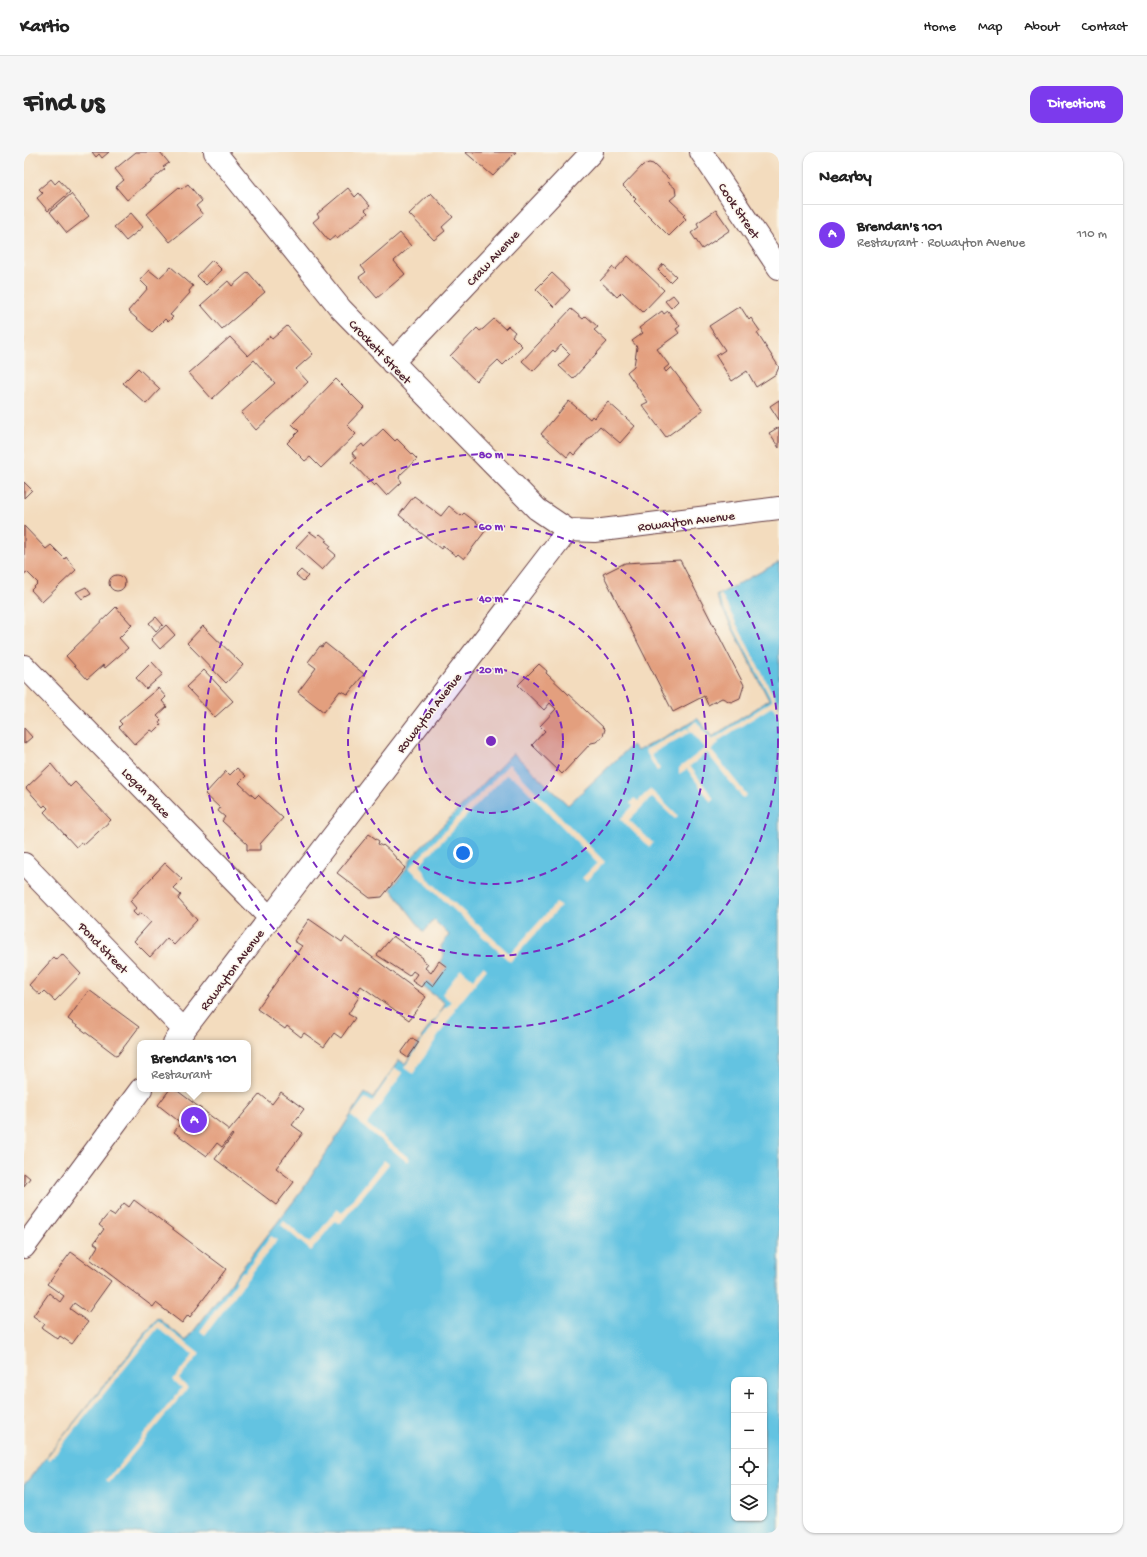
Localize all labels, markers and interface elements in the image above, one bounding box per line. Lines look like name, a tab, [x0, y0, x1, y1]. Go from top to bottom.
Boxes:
text: Kartio	[20, 16, 69, 39]
text: Home	[924, 19, 956, 36]
text: Map	[978, 19, 1002, 36]
text: About	[1024, 19, 1060, 36]
text: Contact	[1082, 19, 1127, 36]
button: Directions	[1030, 86, 1123, 123]
text: Find us	[24, 88, 104, 121]
text: Nearby	[819, 168, 872, 188]
street label: Cook Street	[714, 181, 763, 244]
text: Brendan's 101	[857, 218, 943, 236]
street label: Craw Avenue	[464, 227, 524, 290]
text: A	[828, 227, 836, 242]
text: 110 m	[1077, 227, 1107, 242]
text: Restaurant · Rowayton Avenue	[857, 236, 1025, 251]
street label: Crockett Street	[345, 317, 415, 389]
text: 80 m	[479, 449, 504, 463]
street label: Rowayton Avenue	[637, 509, 736, 536]
text: 60 m	[479, 521, 504, 535]
text: 40 m	[478, 593, 503, 607]
text: 20 m	[479, 664, 504, 678]
street label: Rowayton Avenue	[394, 670, 466, 757]
centre of rings	[484, 734, 498, 748]
street label: Logan Place	[118, 766, 173, 822]
your location	[453, 843, 473, 863]
street label: Pond Street	[73, 919, 132, 979]
street label: Rowayton Avenue	[198, 927, 269, 1014]
popup	[137, 1040, 251, 1092]
text: Brendan's 101	[151, 1050, 237, 1068]
text: Restaurant	[151, 1068, 211, 1083]
pin: A	[181, 1105, 207, 1135]
map controls	[731, 1377, 767, 1521]
button: +	[731, 1377, 767, 1413]
button: −	[731, 1413, 767, 1449]
button: locate	[731, 1449, 767, 1485]
button: layers	[731, 1485, 767, 1521]

